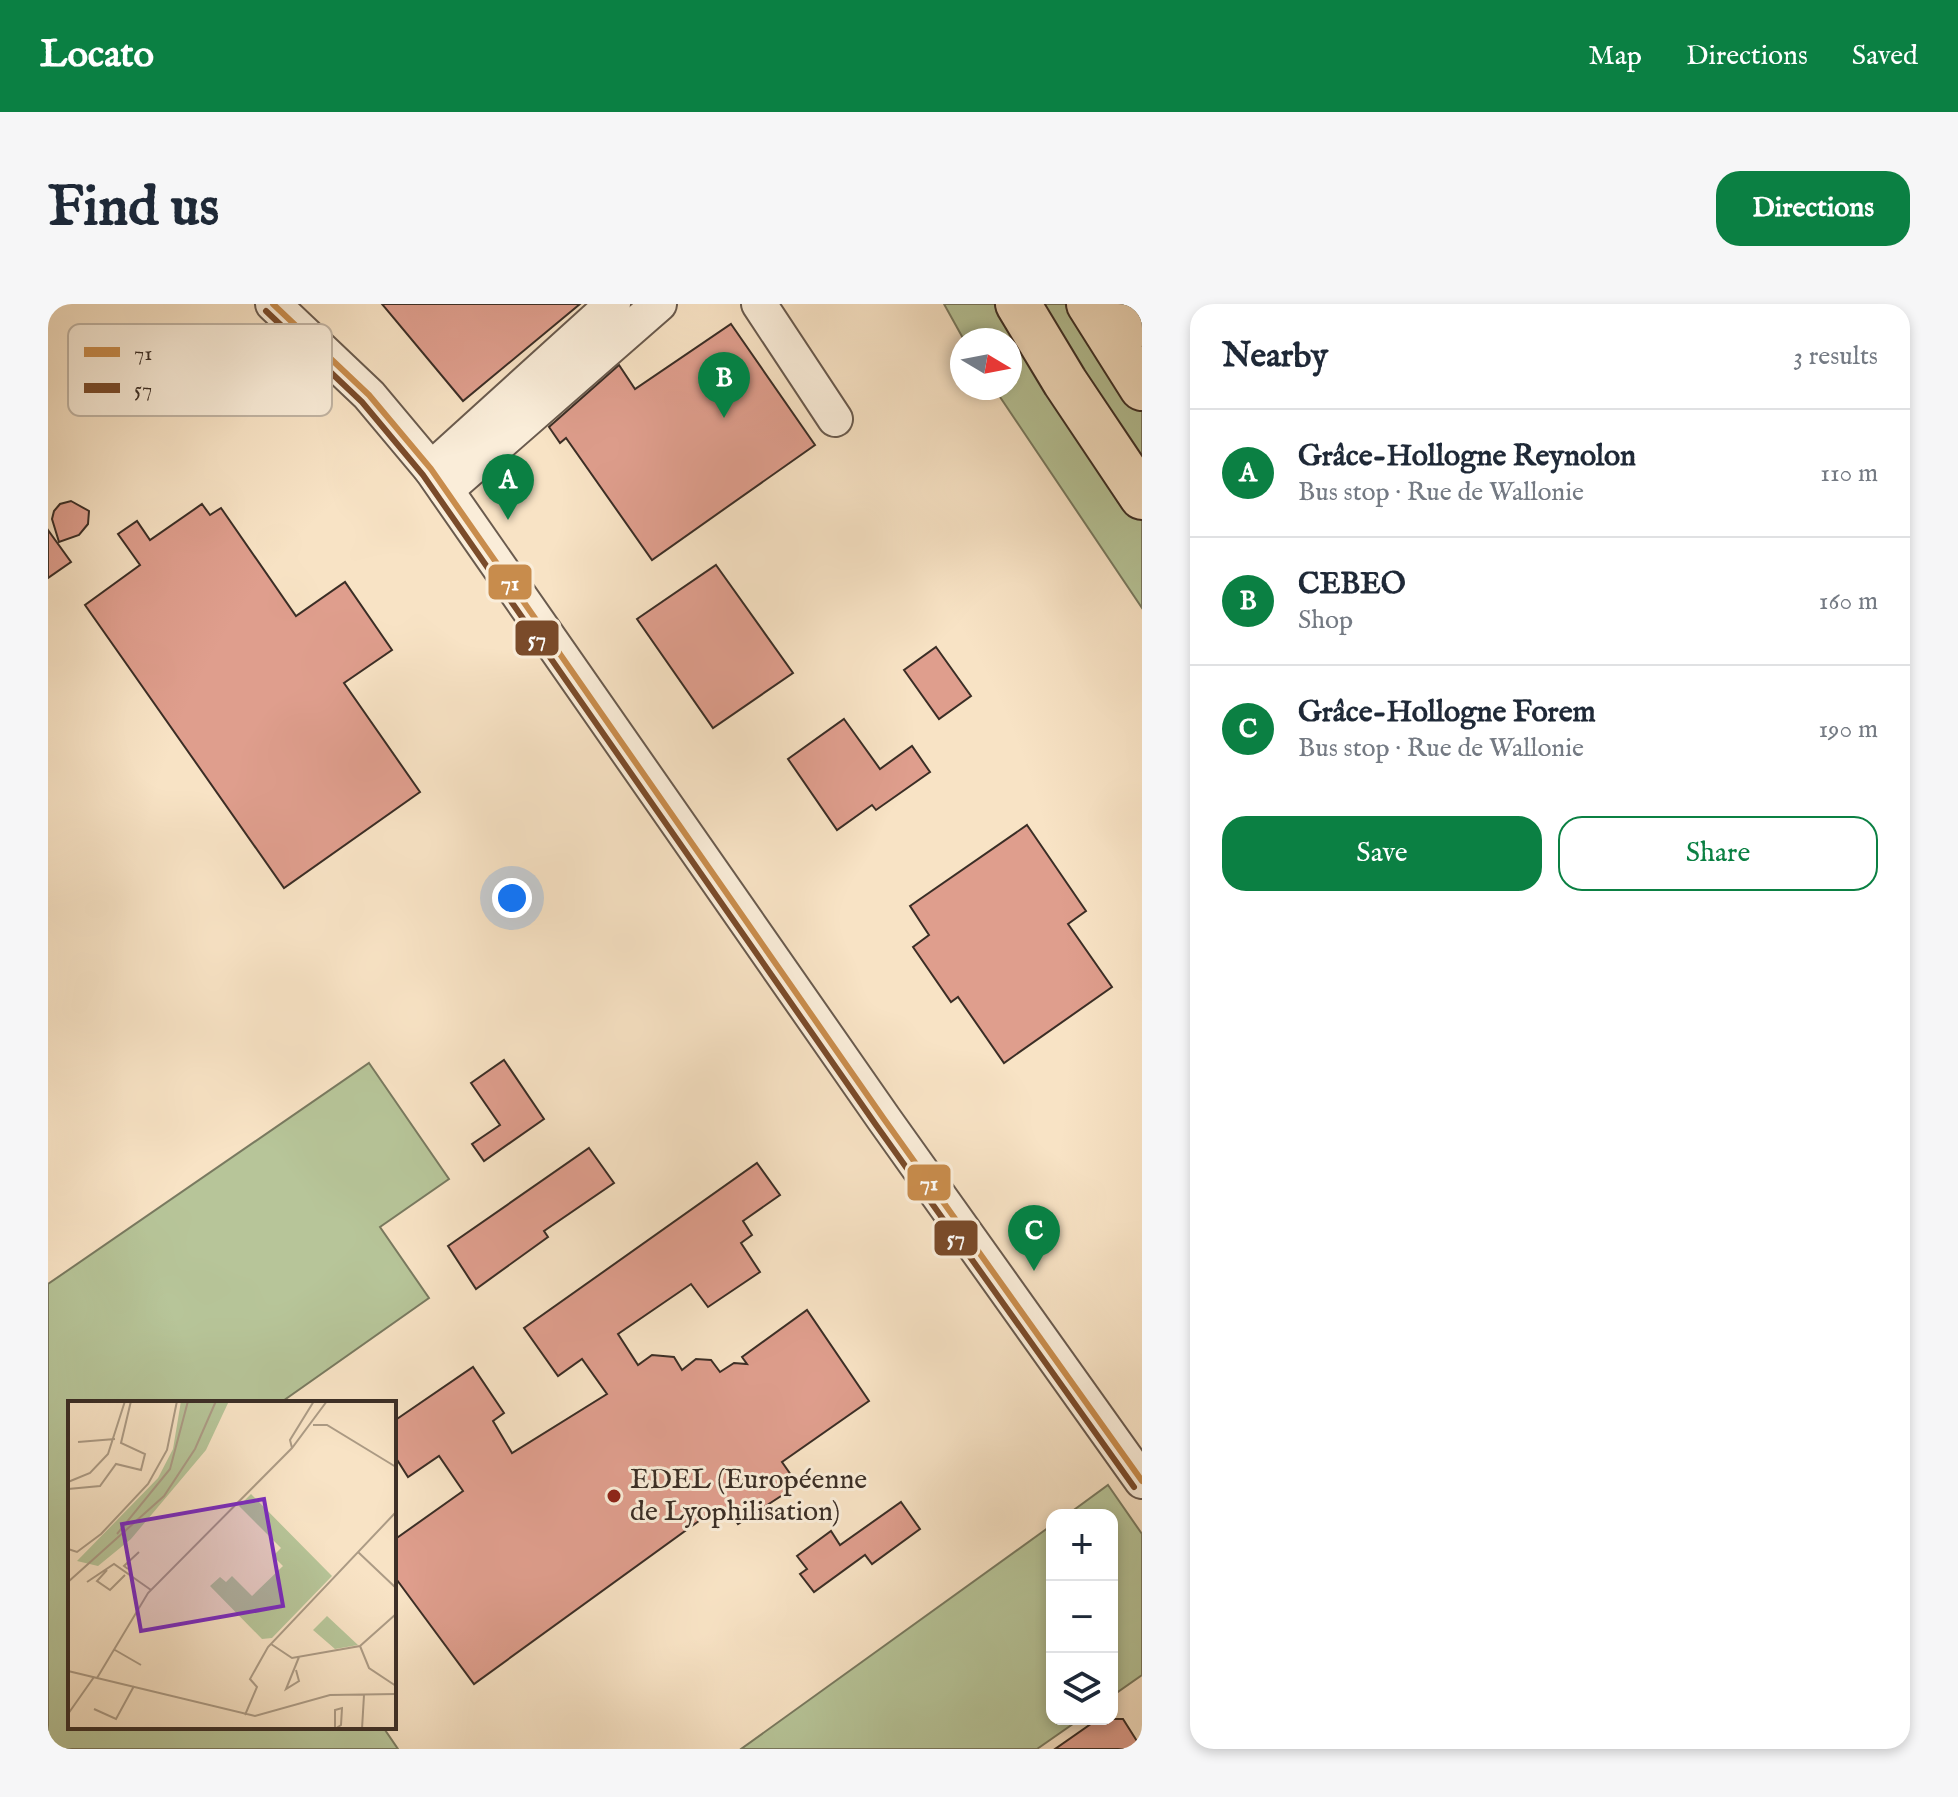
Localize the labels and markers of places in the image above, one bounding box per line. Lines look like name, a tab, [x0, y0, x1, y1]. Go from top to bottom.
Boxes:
pin: B	[698, 352, 750, 418]
pin: A	[482, 454, 534, 520]
pin: C	[1008, 1205, 1060, 1271]
place label: EDEL (Européenne de Lyophilisation)	[630, 1463, 867, 1530]
marker: EDEL (Européenne de Lyophilisation)	[605, 1487, 623, 1505]

